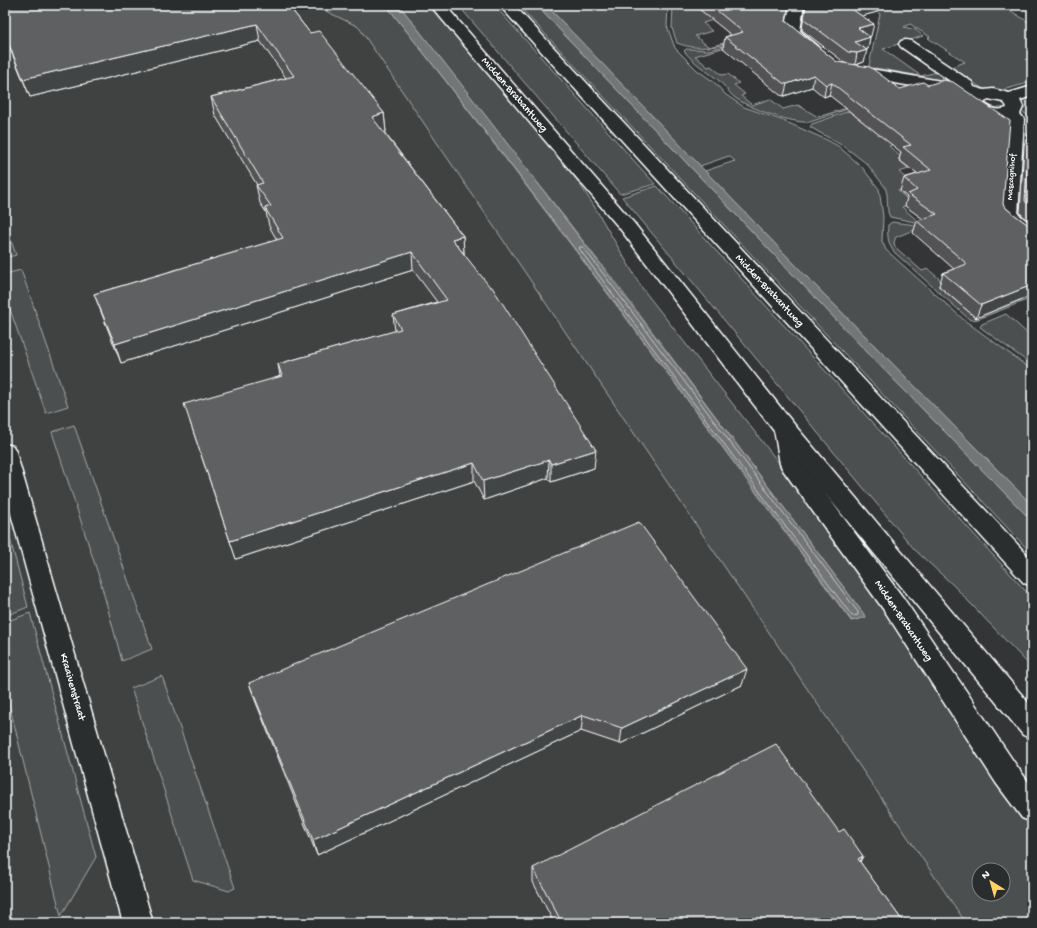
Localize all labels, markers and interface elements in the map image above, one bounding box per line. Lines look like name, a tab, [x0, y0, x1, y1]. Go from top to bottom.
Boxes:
street label: Midden-Brabantweg	[478, 55, 550, 135]
street label: Mascagnihof	[1005, 152, 1019, 200]
street label: Midden-Brabantweg	[732, 252, 806, 330]
street label: Midden-Brabantweg	[871, 578, 935, 664]
street label: Kraaivenstraat	[57, 652, 88, 723]
north arrow	[971, 862, 1011, 902]
text: N	[980, 869, 993, 883]

